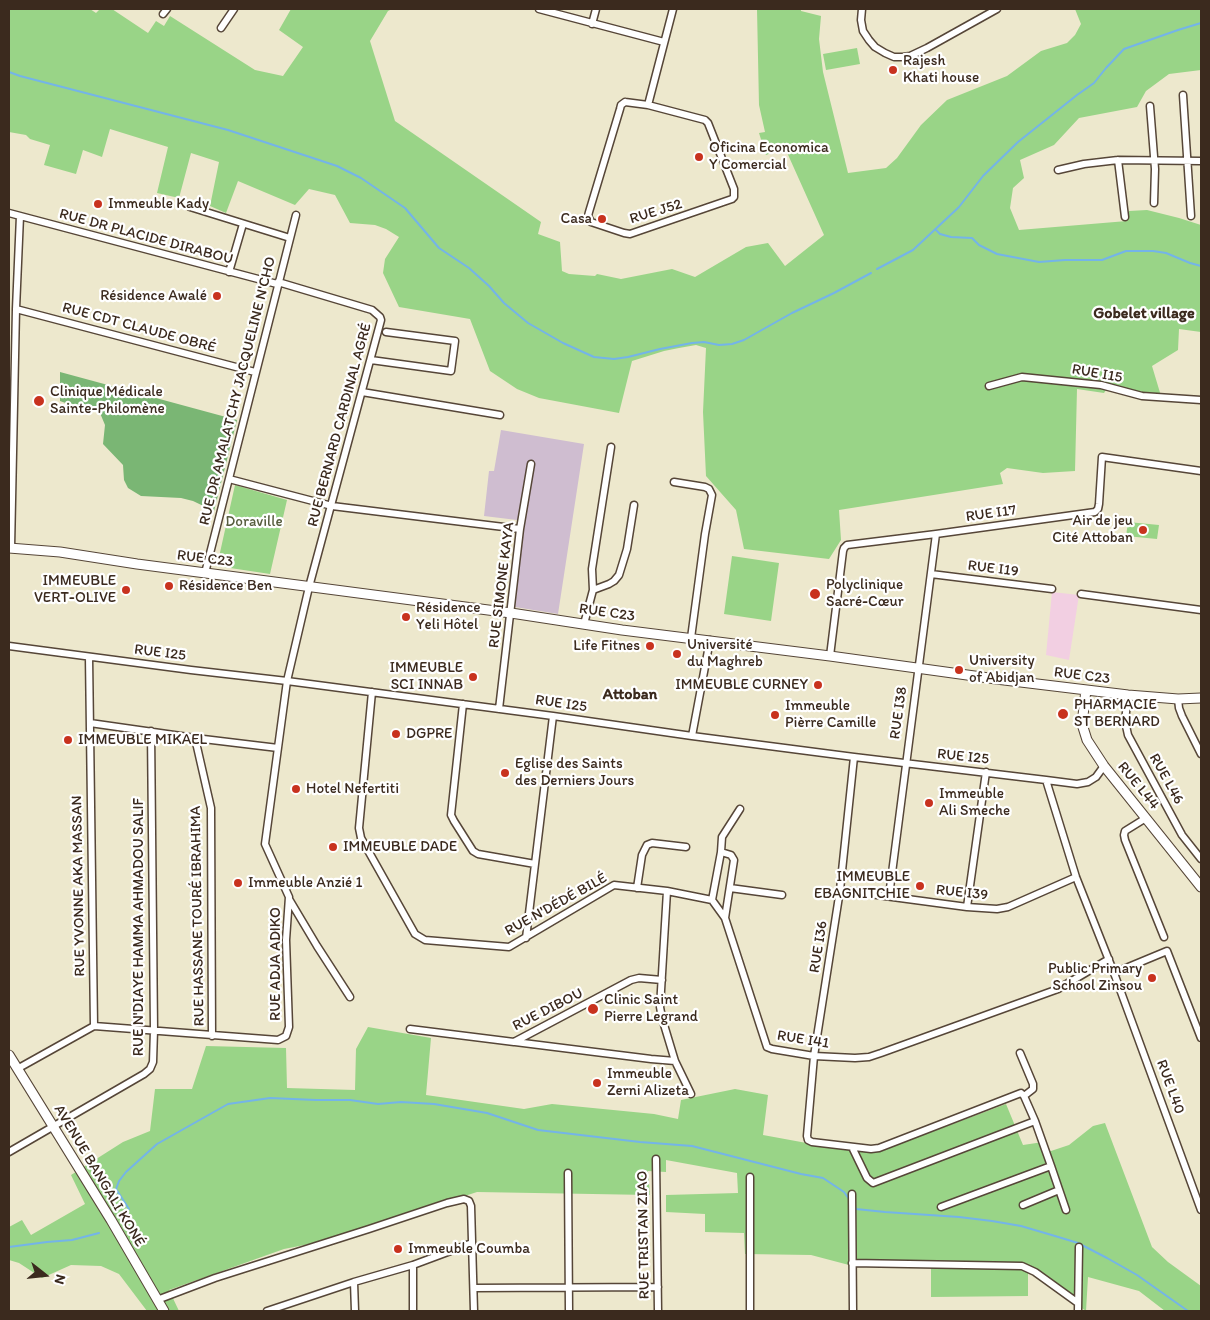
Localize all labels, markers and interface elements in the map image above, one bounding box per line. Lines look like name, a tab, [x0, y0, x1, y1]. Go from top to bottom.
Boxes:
place label: Rajesh Khati house	[903, 52, 979, 87]
marker: Rajesh Khati house	[887, 64, 899, 76]
place label: Oficina Economica Y Comercial	[709, 139, 829, 174]
marker: Oficina Economica Y Comercial	[693, 151, 705, 163]
place label: Immeuble Kady	[108, 195, 209, 213]
street label: RUE J52	[628, 196, 684, 228]
marker: Immeuble Kady	[92, 198, 104, 210]
street label: RUE DR PLACIDE DIRABOU	[57, 205, 235, 269]
place label: Casa	[560, 210, 592, 228]
marker: Casa	[596, 213, 608, 225]
street label: RUE DR AMALATCHY JACQUELINE N'CHO	[196, 255, 280, 527]
place label: Résidence Awalé	[100, 287, 207, 305]
marker: Résidence Awalé	[211, 290, 223, 302]
street label: RUE CDT CLAUDE OBRÉ	[60, 299, 218, 357]
district label: Gobelet village	[1093, 304, 1195, 324]
street label: RUE BERNARD CARDINAL AGRÉ	[304, 321, 376, 529]
street label: RUE I15	[1070, 361, 1124, 387]
place label: Clinique Médicale Sainte-Philomène	[50, 383, 165, 418]
marker: Clinique Médicale Sainte-Philomène	[32, 394, 46, 408]
street label: RUE I17	[965, 502, 1017, 526]
place label: Air de jeu Cité Attoban	[1052, 512, 1133, 547]
park label: Doraville	[225, 513, 283, 531]
street label: RUE SIMONE KAYA	[485, 521, 519, 649]
marker: Air de jeu Cité Attoban	[1137, 524, 1149, 536]
street label: RUE C23	[176, 547, 234, 571]
street label: RUE I19	[967, 557, 1019, 581]
place label: IMMEUBLE VERT-OLIVE	[34, 572, 116, 607]
place label: Polyclinique Sacré-Cœur	[826, 576, 904, 611]
place label: Résidence Ben	[179, 577, 272, 595]
marker: Résidence Ben	[163, 580, 175, 592]
marker: IMMEUBLE VERT-OLIVE	[120, 584, 132, 596]
marker: Polyclinique Sacré-Cœur	[808, 587, 822, 601]
place label: Résidence Yeli Hôtel	[416, 599, 481, 634]
street label: RUE C23	[578, 600, 636, 626]
marker: Résidence Yeli Hôtel	[400, 611, 412, 623]
place label: Université du Maghreb	[687, 636, 763, 671]
place label: Life Fitnes	[573, 637, 640, 655]
marker: Life Fitnes	[644, 640, 656, 652]
street label: RUE I25	[133, 641, 187, 665]
marker: Université du Maghreb	[671, 648, 683, 660]
place label: University of Abidjan	[969, 652, 1034, 687]
place label: IMMEUBLE SCI INNAB	[389, 659, 463, 694]
marker: University of Abidjan	[953, 664, 965, 676]
street label: RUE C23	[1053, 664, 1111, 688]
marker: IMMEUBLE SCI INNAB	[467, 671, 479, 683]
place label: IMMEUBLE CURNEY	[675, 676, 808, 694]
marker: IMMEUBLE CURNEY	[812, 679, 824, 691]
district label: Attoban	[603, 685, 657, 705]
street label: RUE I38	[886, 686, 912, 740]
street label: RUE I25	[534, 691, 588, 717]
place label: PHARMACIE ST BERNARD	[1074, 696, 1160, 731]
place label: Immeuble Pièrre Camille	[785, 697, 876, 732]
marker: PHARMACIE ST BERNARD	[1056, 707, 1070, 721]
marker: Immeuble Pièrre Camille	[769, 709, 781, 721]
place label: DGPRE	[406, 725, 452, 743]
marker: DGPRE	[390, 728, 402, 740]
place label: IMMEUBLE MIKAEL	[78, 731, 207, 749]
marker: IMMEUBLE MIKAEL	[62, 734, 74, 746]
street label: RUE I25	[936, 745, 990, 769]
street label: RUE L46	[1145, 750, 1187, 808]
place label: Eglise des Saints des Derniers Jours	[515, 755, 634, 790]
street label: RUE L44	[1113, 758, 1163, 814]
marker: Eglise des Saints des Derniers Jours	[499, 767, 511, 779]
place label: Hotel Nefertiti	[306, 780, 399, 798]
marker: Hotel Nefertiti	[290, 783, 302, 795]
place label: Immeuble Ali Smeche	[939, 785, 1010, 820]
street label: RUE YVONNE AKA MASSAN	[68, 795, 90, 977]
marker: Immeuble Ali Smeche	[923, 797, 935, 809]
street label: RUE N'DIAYE HAMMA AHMADOU SALIF	[130, 798, 148, 1056]
street label: RUE HASSANE TOURÉ IBRAHIMA	[187, 806, 209, 1026]
place label: IMMEUBLE DADE	[343, 838, 457, 856]
marker: IMMEUBLE DADE	[327, 841, 339, 853]
place label: IMMEUBLE EBAGNITCHIE	[814, 868, 910, 903]
street label: RUE N'DÉDÉ BILÉ	[502, 869, 610, 941]
place label: Immeuble Anzié 1	[248, 874, 363, 892]
marker: Immeuble Anzié 1	[232, 877, 244, 889]
marker: IMMEUBLE EBAGNITCHIE	[914, 880, 926, 892]
street label: RUE I39	[935, 881, 989, 905]
street label: RUE ADJA ADIKO	[267, 907, 285, 1021]
street label: RUE I36	[806, 920, 832, 974]
place label: Public Primary School Zinsou	[1048, 960, 1142, 995]
marker: Public Primary School Zinsou	[1146, 972, 1158, 984]
street label: RUE DIBOU	[510, 985, 586, 1035]
place label: Clinic Saint Pierre Legrand	[604, 991, 698, 1026]
marker: Clinic Saint Pierre Legrand	[586, 1002, 600, 1016]
street label: RUE I41	[776, 1027, 830, 1053]
street label: RUE L40	[1152, 1057, 1188, 1117]
place label: Immeuble Zerni Alizeta	[607, 1065, 689, 1100]
marker: Immeuble Zerni Alizeta	[591, 1077, 603, 1089]
street label: AVENUE BANGALI KONÉ	[49, 1102, 149, 1250]
street label: RUE TRISTAN ZIAO	[634, 1171, 654, 1299]
place label: Immeuble Coumba	[408, 1240, 530, 1258]
marker: Immeuble Coumba	[392, 1243, 404, 1255]
north arrow	[20, 1250, 70, 1300]
text: N	[50, 1272, 69, 1286]

